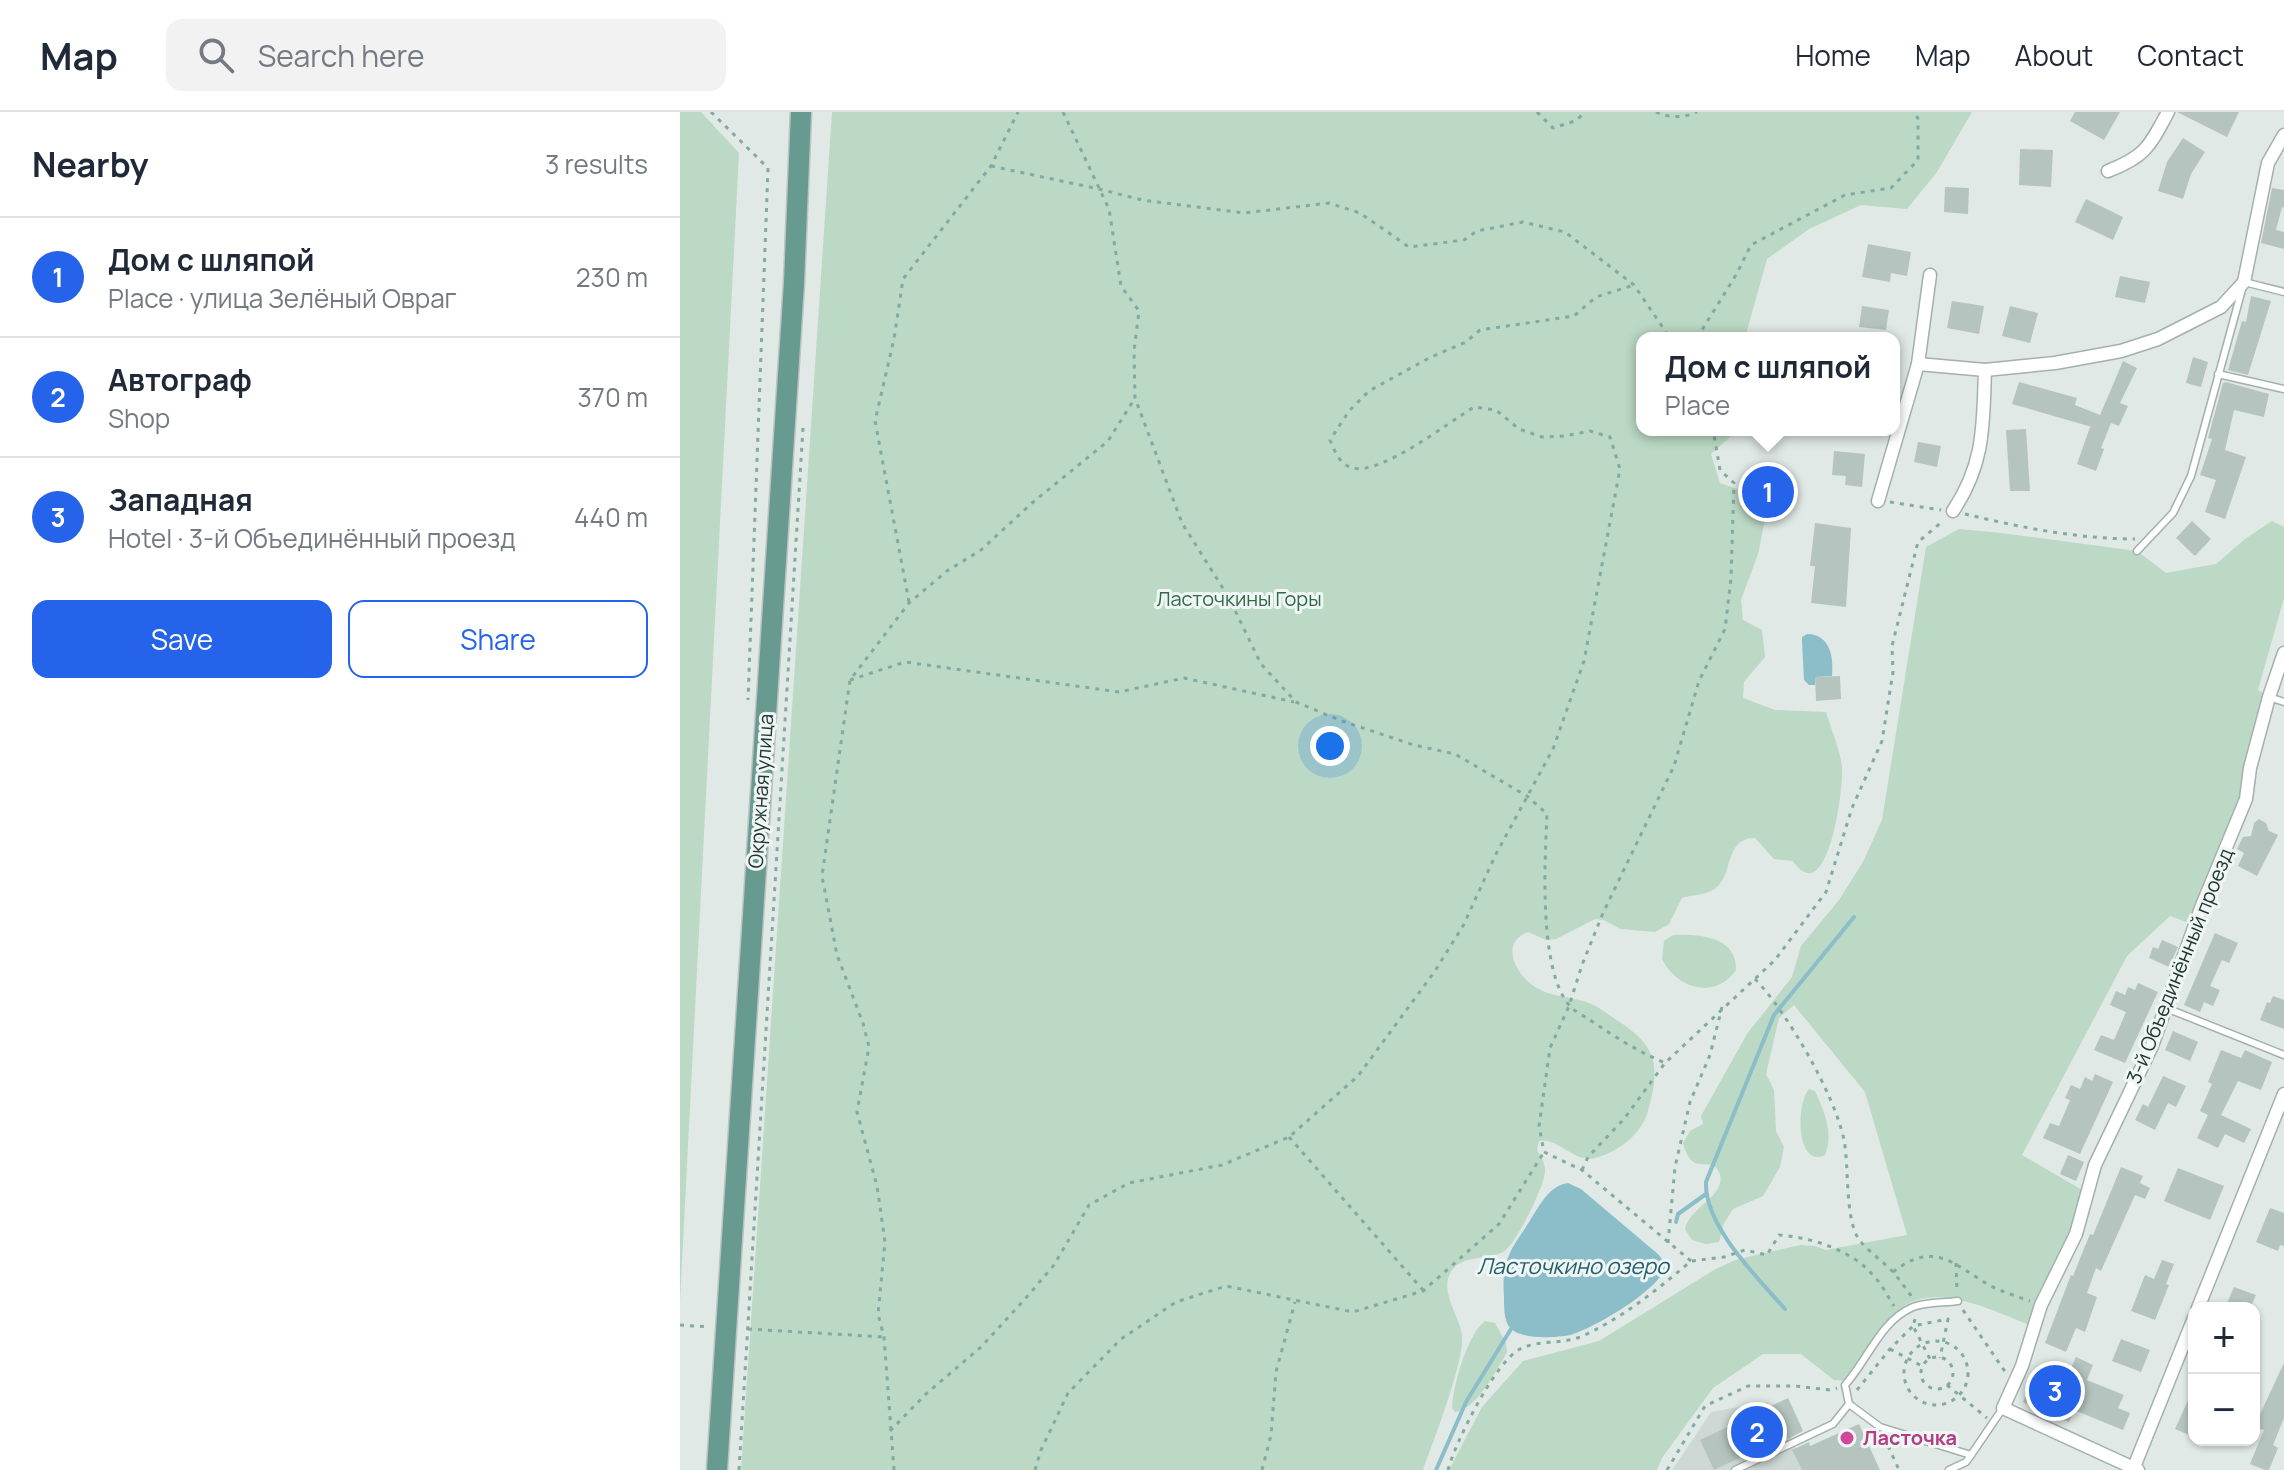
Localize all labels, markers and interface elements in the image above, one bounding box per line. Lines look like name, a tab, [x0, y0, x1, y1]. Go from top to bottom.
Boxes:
search box	[166, 19, 726, 91]
text: Map	[40, 29, 118, 81]
icon: search	[194, 33, 238, 77]
text: Search here	[258, 35, 425, 76]
text: Home	[1795, 36, 1871, 74]
text: Map	[1915, 36, 1971, 74]
text: About	[2015, 36, 2093, 74]
text: Contact	[2137, 36, 2244, 74]
text: Nearby	[32, 141, 148, 187]
text: 3 results	[545, 146, 648, 182]
text: Дом с шляпой	[108, 239, 314, 280]
text: 1	[52, 259, 64, 295]
text: 230 m	[576, 259, 648, 295]
text: Place · улица Зелёный Овраг	[108, 280, 457, 316]
popup	[1636, 332, 1900, 436]
text: Дом с шляпой	[1665, 346, 1871, 387]
text: Автограф	[108, 359, 252, 400]
text: 2	[50, 379, 66, 415]
text: 370 m	[577, 379, 648, 415]
text: Place	[1665, 387, 1730, 423]
text: Shop	[108, 400, 170, 436]
pin: 1	[1742, 462, 1794, 522]
text: Западная	[108, 479, 253, 520]
text: 3	[50, 499, 66, 535]
text: 440 m	[574, 499, 648, 535]
text: Hotel · 3-й Объединённый проезд	[108, 520, 516, 556]
park label: Ласточкины Горы	[1156, 585, 1322, 612]
button: Save	[32, 600, 332, 678]
button: Share	[348, 600, 648, 678]
street label: Окружная улица	[742, 713, 779, 869]
your location	[1310, 726, 1350, 766]
street label: 3-й Объединённый проезд	[2120, 844, 2239, 1087]
water label: Ласточкино озеро	[1477, 1251, 1671, 1281]
map controls	[2188, 1302, 2260, 1446]
button: +	[2188, 1302, 2260, 1374]
pin: 3	[2029, 1361, 2081, 1421]
button: −	[2188, 1374, 2260, 1446]
pin: 2	[1731, 1402, 1783, 1462]
place label: Ласточка	[1863, 1424, 1957, 1451]
marker: Ласточка	[1838, 1429, 1856, 1447]

